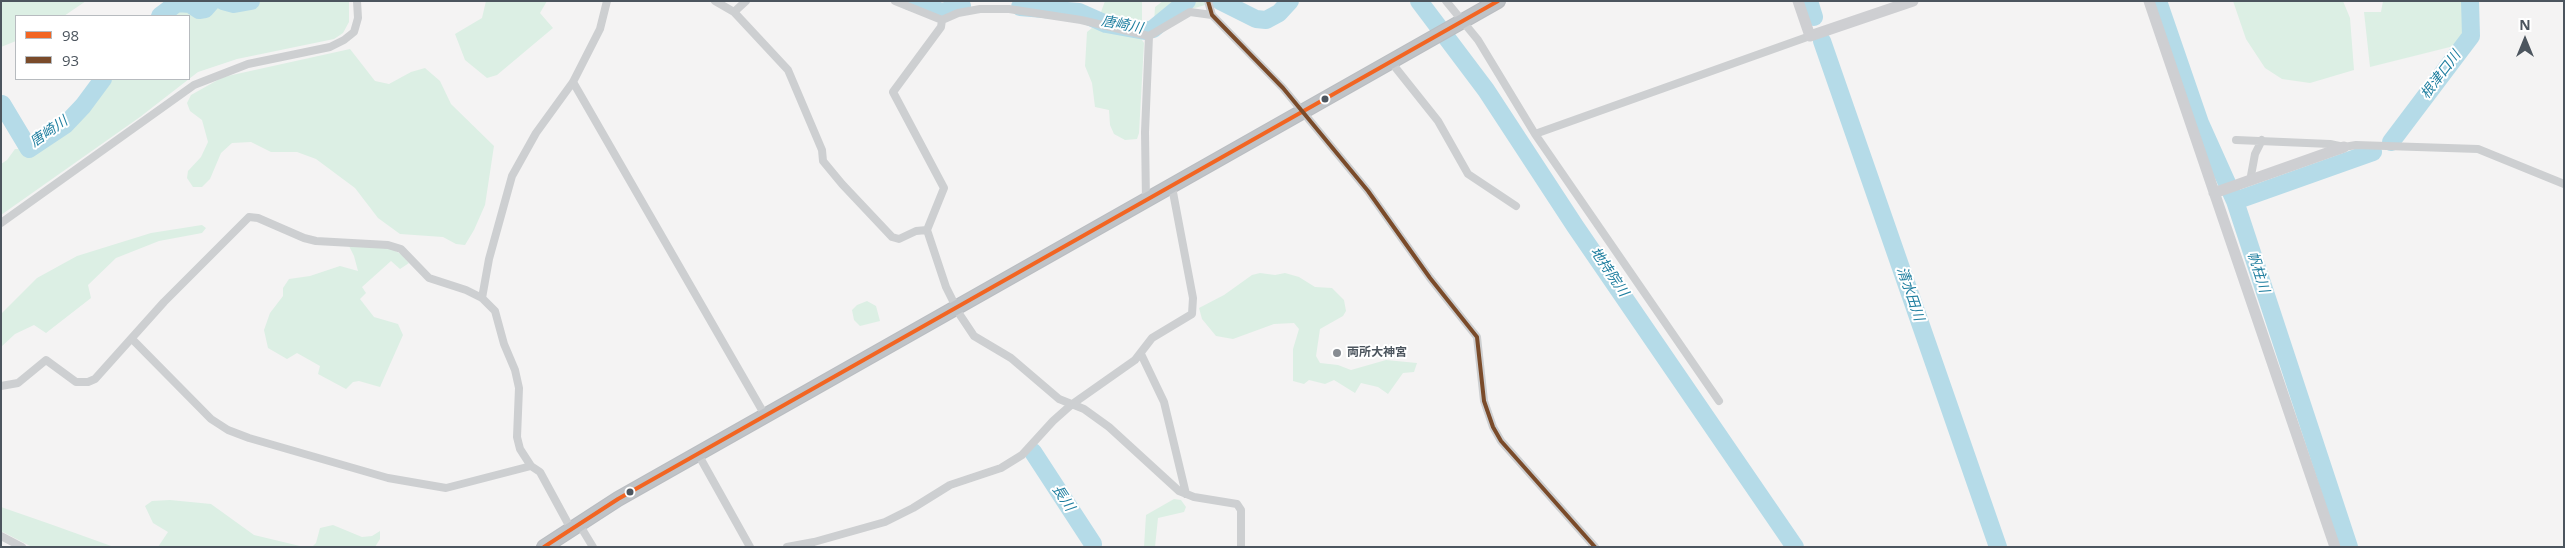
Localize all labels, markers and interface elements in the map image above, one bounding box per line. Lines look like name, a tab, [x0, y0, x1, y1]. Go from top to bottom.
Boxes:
water label: 唐崎川	[1100, 13, 1144, 37]
legend	[15, 15, 190, 80]
north arrow	[2500, 15, 2550, 65]
text: N	[2519, 15, 2531, 34]
text: 98	[62, 25, 79, 45]
water label: 根津口川	[2417, 48, 2465, 102]
text: 93	[62, 50, 79, 70]
unlabelled marker	[1320, 94, 1330, 104]
water label: 唐崎川	[27, 113, 71, 151]
water label: 地持院川	[1586, 244, 1632, 300]
water label: 帆柱川	[2244, 249, 2272, 295]
water label: 清水田川	[1893, 265, 1927, 323]
place label: 両所大神宮	[1347, 346, 1407, 360]
marker: 両所大神宮	[1331, 347, 1343, 359]
water label: 長川	[1048, 482, 1078, 514]
unlabelled marker	[625, 487, 635, 497]

